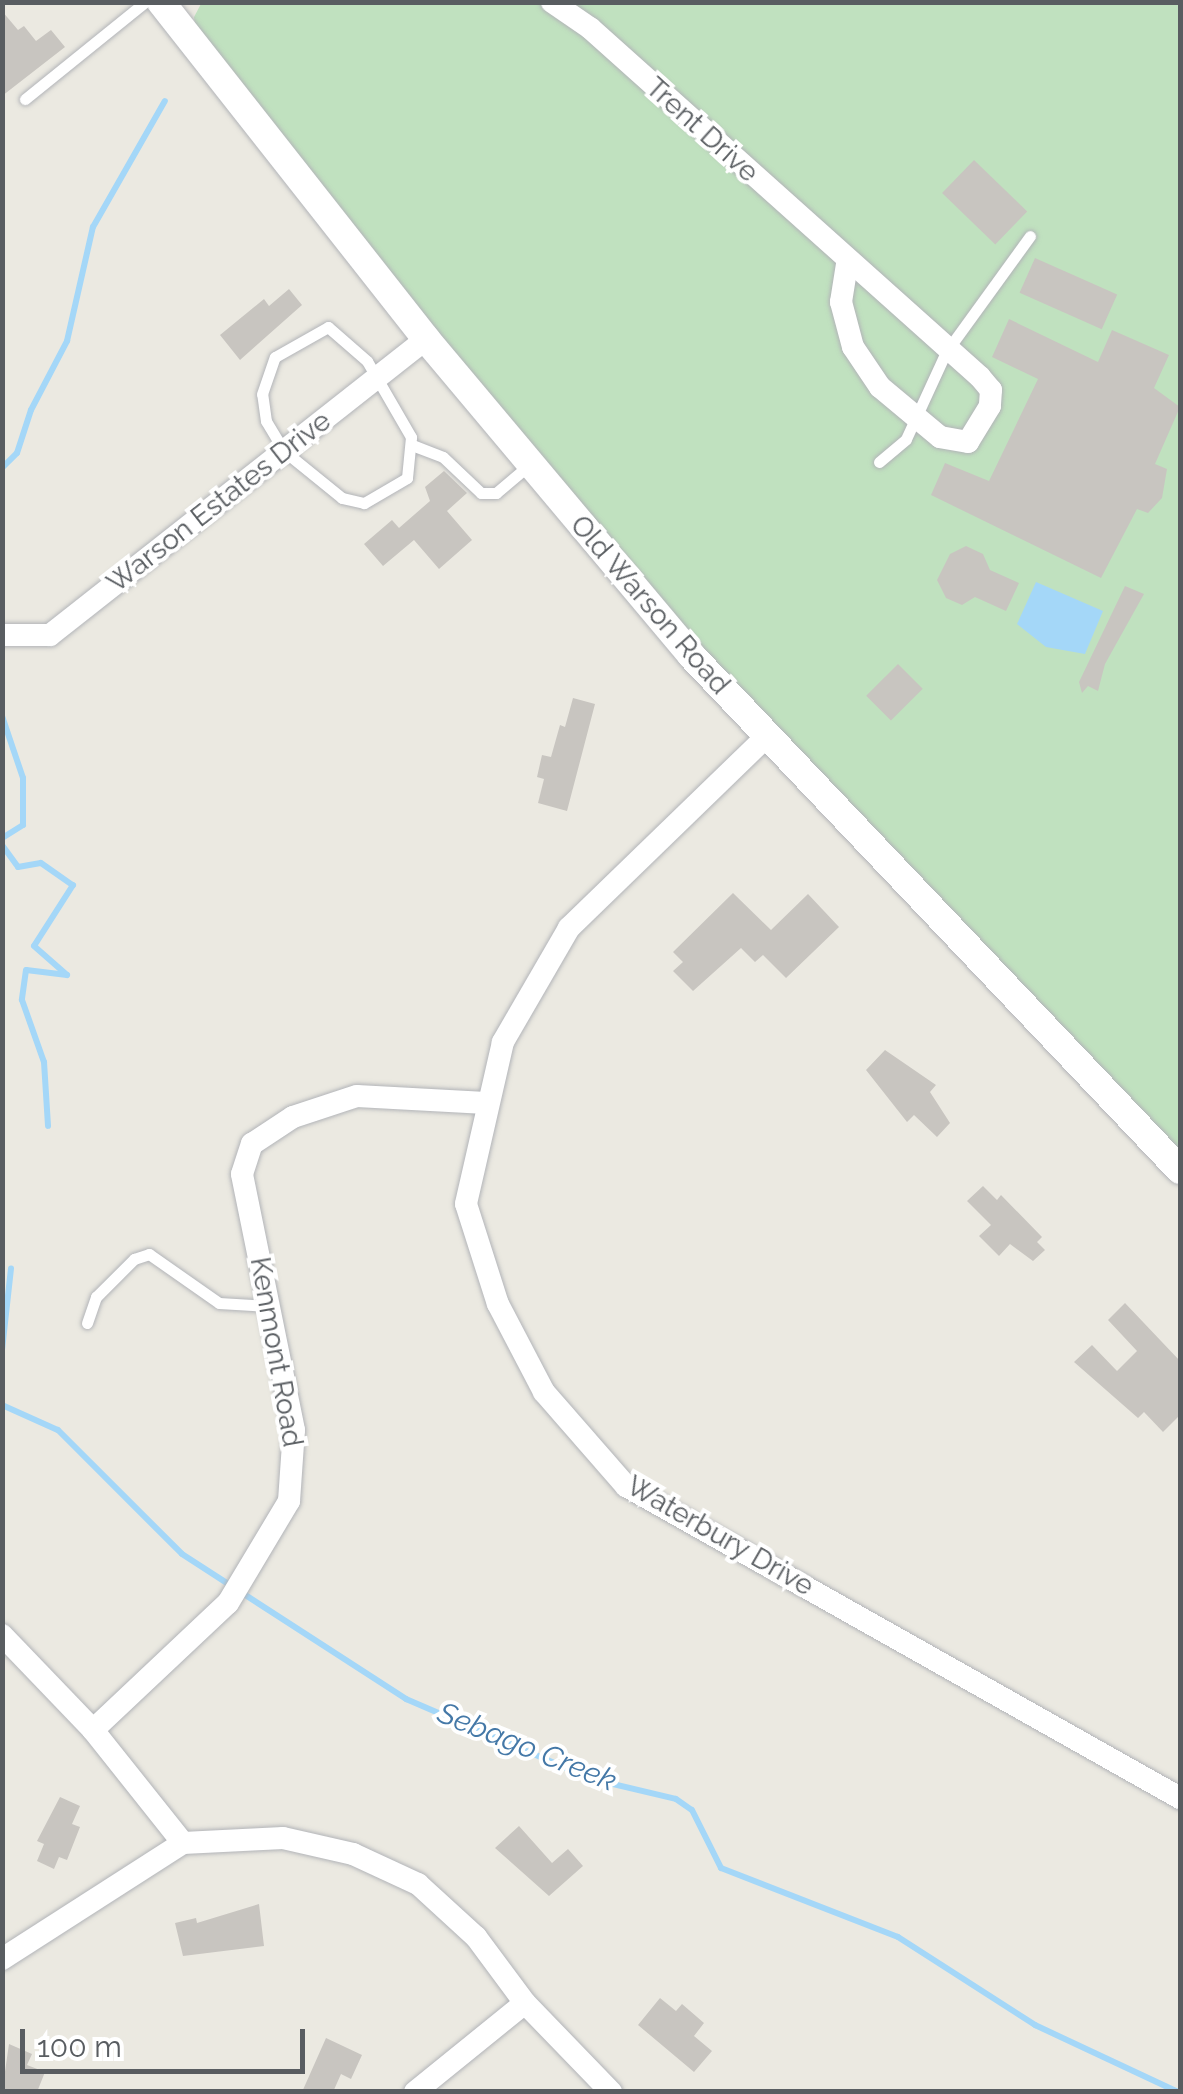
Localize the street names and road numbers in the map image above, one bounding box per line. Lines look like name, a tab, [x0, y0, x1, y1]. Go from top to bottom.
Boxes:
street label: Trent Drive	[639, 71, 765, 189]
street label: Warson Estates Drive	[100, 404, 338, 600]
street label: Old Warson Road	[563, 508, 737, 702]
street label: Kenmont Road	[243, 1254, 309, 1450]
street label: Waterbury Drive	[620, 1469, 820, 1603]

